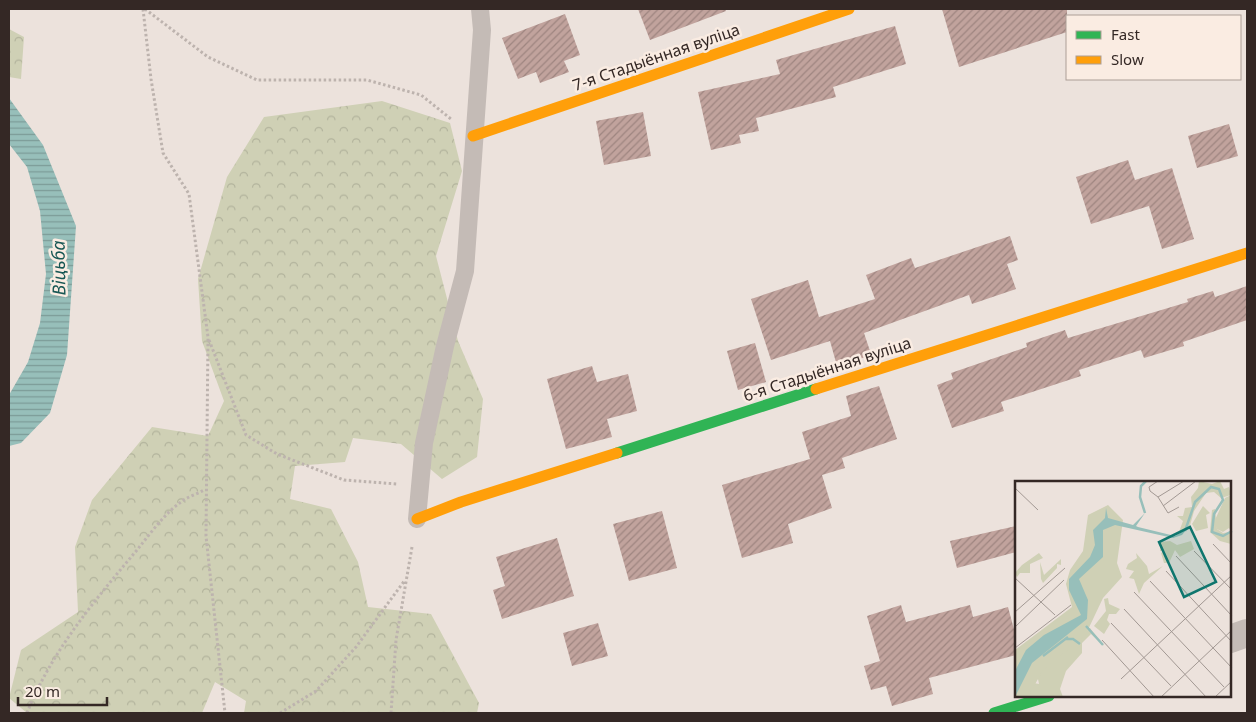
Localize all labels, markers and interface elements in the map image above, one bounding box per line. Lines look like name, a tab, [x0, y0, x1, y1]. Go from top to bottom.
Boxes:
legend	[1066, 15, 1241, 80]
street label: 7-я Стадыённая вуліца	[570, 18, 742, 96]
text: Fast	[1111, 24, 1140, 44]
text: Slow	[1111, 49, 1144, 69]
water label: Віцьба	[46, 240, 70, 296]
street label: 6-я Стадыённая вуліца	[740, 331, 914, 407]
inset map	[1015, 481, 1231, 697]
scale bar	[18, 674, 106, 706]
text: 20 m	[25, 681, 60, 701]

